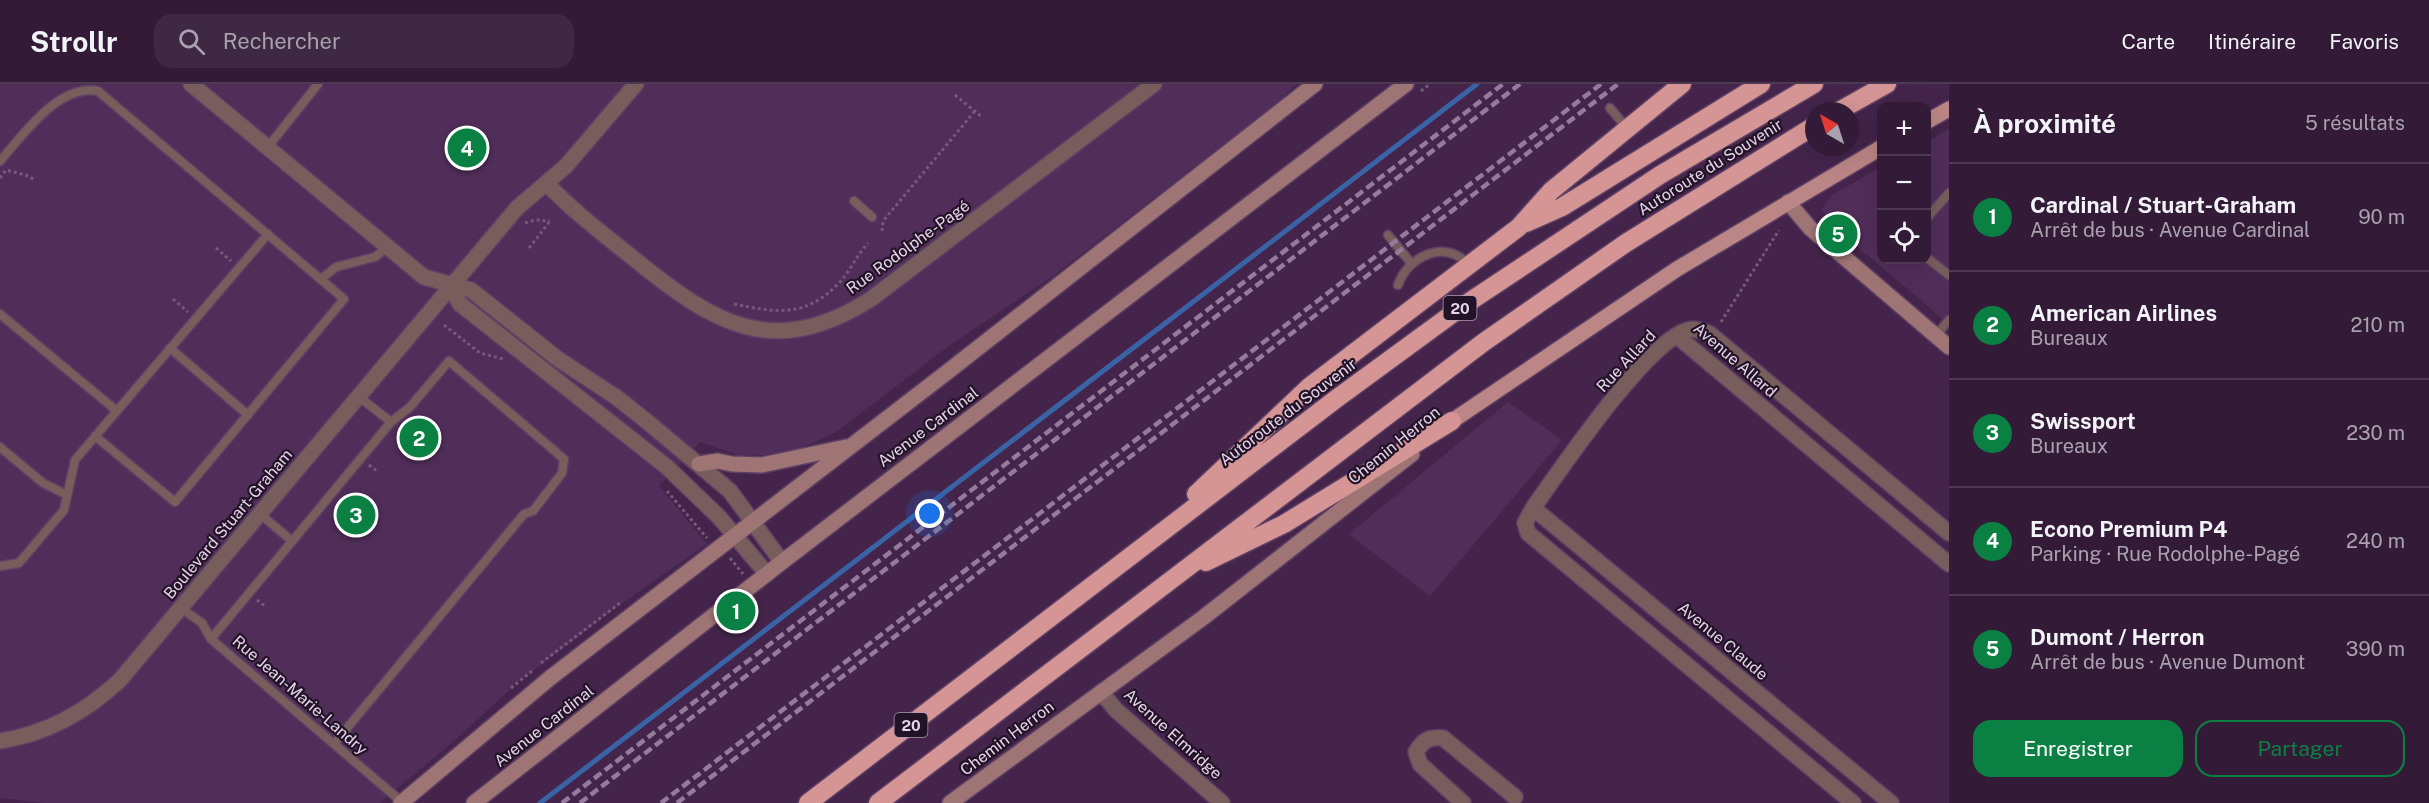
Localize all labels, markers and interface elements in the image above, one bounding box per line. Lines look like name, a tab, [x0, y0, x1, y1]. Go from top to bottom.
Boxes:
search box	[154, 14, 574, 68]
text: Strollr	[30, 25, 118, 58]
icon: search	[175, 25, 208, 58]
text: Rechercher	[223, 28, 341, 54]
text: Carte	[2121, 29, 2175, 54]
text: Itinéraire	[2208, 29, 2296, 54]
text: Favoris	[2329, 29, 2399, 54]
north arrow	[1805, 102, 1859, 156]
map controls	[1877, 102, 1931, 264]
button: +	[1877, 102, 1931, 156]
text: À proximité	[1973, 108, 2116, 139]
text: 5 résultats	[2305, 111, 2405, 135]
street label: Autoroute du Souvenir	[1634, 115, 1786, 219]
pin: 4	[448, 126, 486, 170]
button: −	[1877, 156, 1931, 210]
text: Cardinal / Stuart-Graham	[2030, 192, 2296, 218]
street label: Rue Rodolphe-Pagé	[843, 196, 973, 298]
text: 1	[1988, 205, 1997, 229]
text: 90 m	[2358, 205, 2405, 229]
button: locate	[1877, 210, 1931, 264]
pin: 5	[1818, 212, 1858, 256]
text: Arrêt de bus · Avenue Cardinal	[2030, 218, 2310, 242]
road number: 20	[1444, 296, 1476, 320]
text: American Airlines	[2030, 300, 2217, 326]
text: 2	[1986, 313, 1999, 337]
text: 210 m	[2351, 313, 2405, 337]
street label: Avenue Allard	[1690, 319, 1780, 401]
street label: Rue Allard	[1592, 326, 1660, 396]
text: Bureaux	[2030, 326, 2108, 350]
street label: Autoroute du Souvenir	[1216, 354, 1360, 470]
street label: Avenue Cardinal	[874, 383, 982, 471]
street label: Chemin Herron	[1344, 402, 1444, 488]
text: Swissport	[2030, 408, 2136, 434]
pin: 2	[400, 416, 438, 460]
text: 3	[1986, 421, 1999, 445]
text: 230 m	[2346, 421, 2405, 445]
text: Bureaux	[2030, 434, 2108, 458]
street label: Boulevard Stuart-Graham	[160, 445, 296, 603]
pin: 3	[336, 492, 376, 538]
your location	[915, 499, 944, 528]
text: Econo Premium P4	[2030, 516, 2227, 542]
text: 4	[1986, 529, 1999, 553]
text: 240 m	[2346, 529, 2405, 553]
text: Parking · Rue Rodolphe-Pagé	[2030, 542, 2300, 566]
pin: 1	[716, 588, 756, 634]
street label: Avenue Claude	[1674, 598, 1772, 684]
text: Dumont / Herron	[2030, 624, 2205, 650]
street label: Rue Jean-Marie-Landry	[229, 631, 372, 759]
text: 5	[1986, 637, 1999, 661]
text: 390 m	[2346, 637, 2405, 661]
text: Arrêt de bus · Avenue Dumont	[2030, 650, 2305, 674]
street label: Avenue Cardinal	[490, 681, 598, 771]
street label: Avenue Elmridge	[1120, 685, 1226, 783]
street label: Chemin Herron	[956, 697, 1058, 779]
road number: 20	[894, 713, 928, 737]
button: Enregistrer	[1973, 720, 2183, 777]
button: Partager	[2195, 720, 2405, 777]

